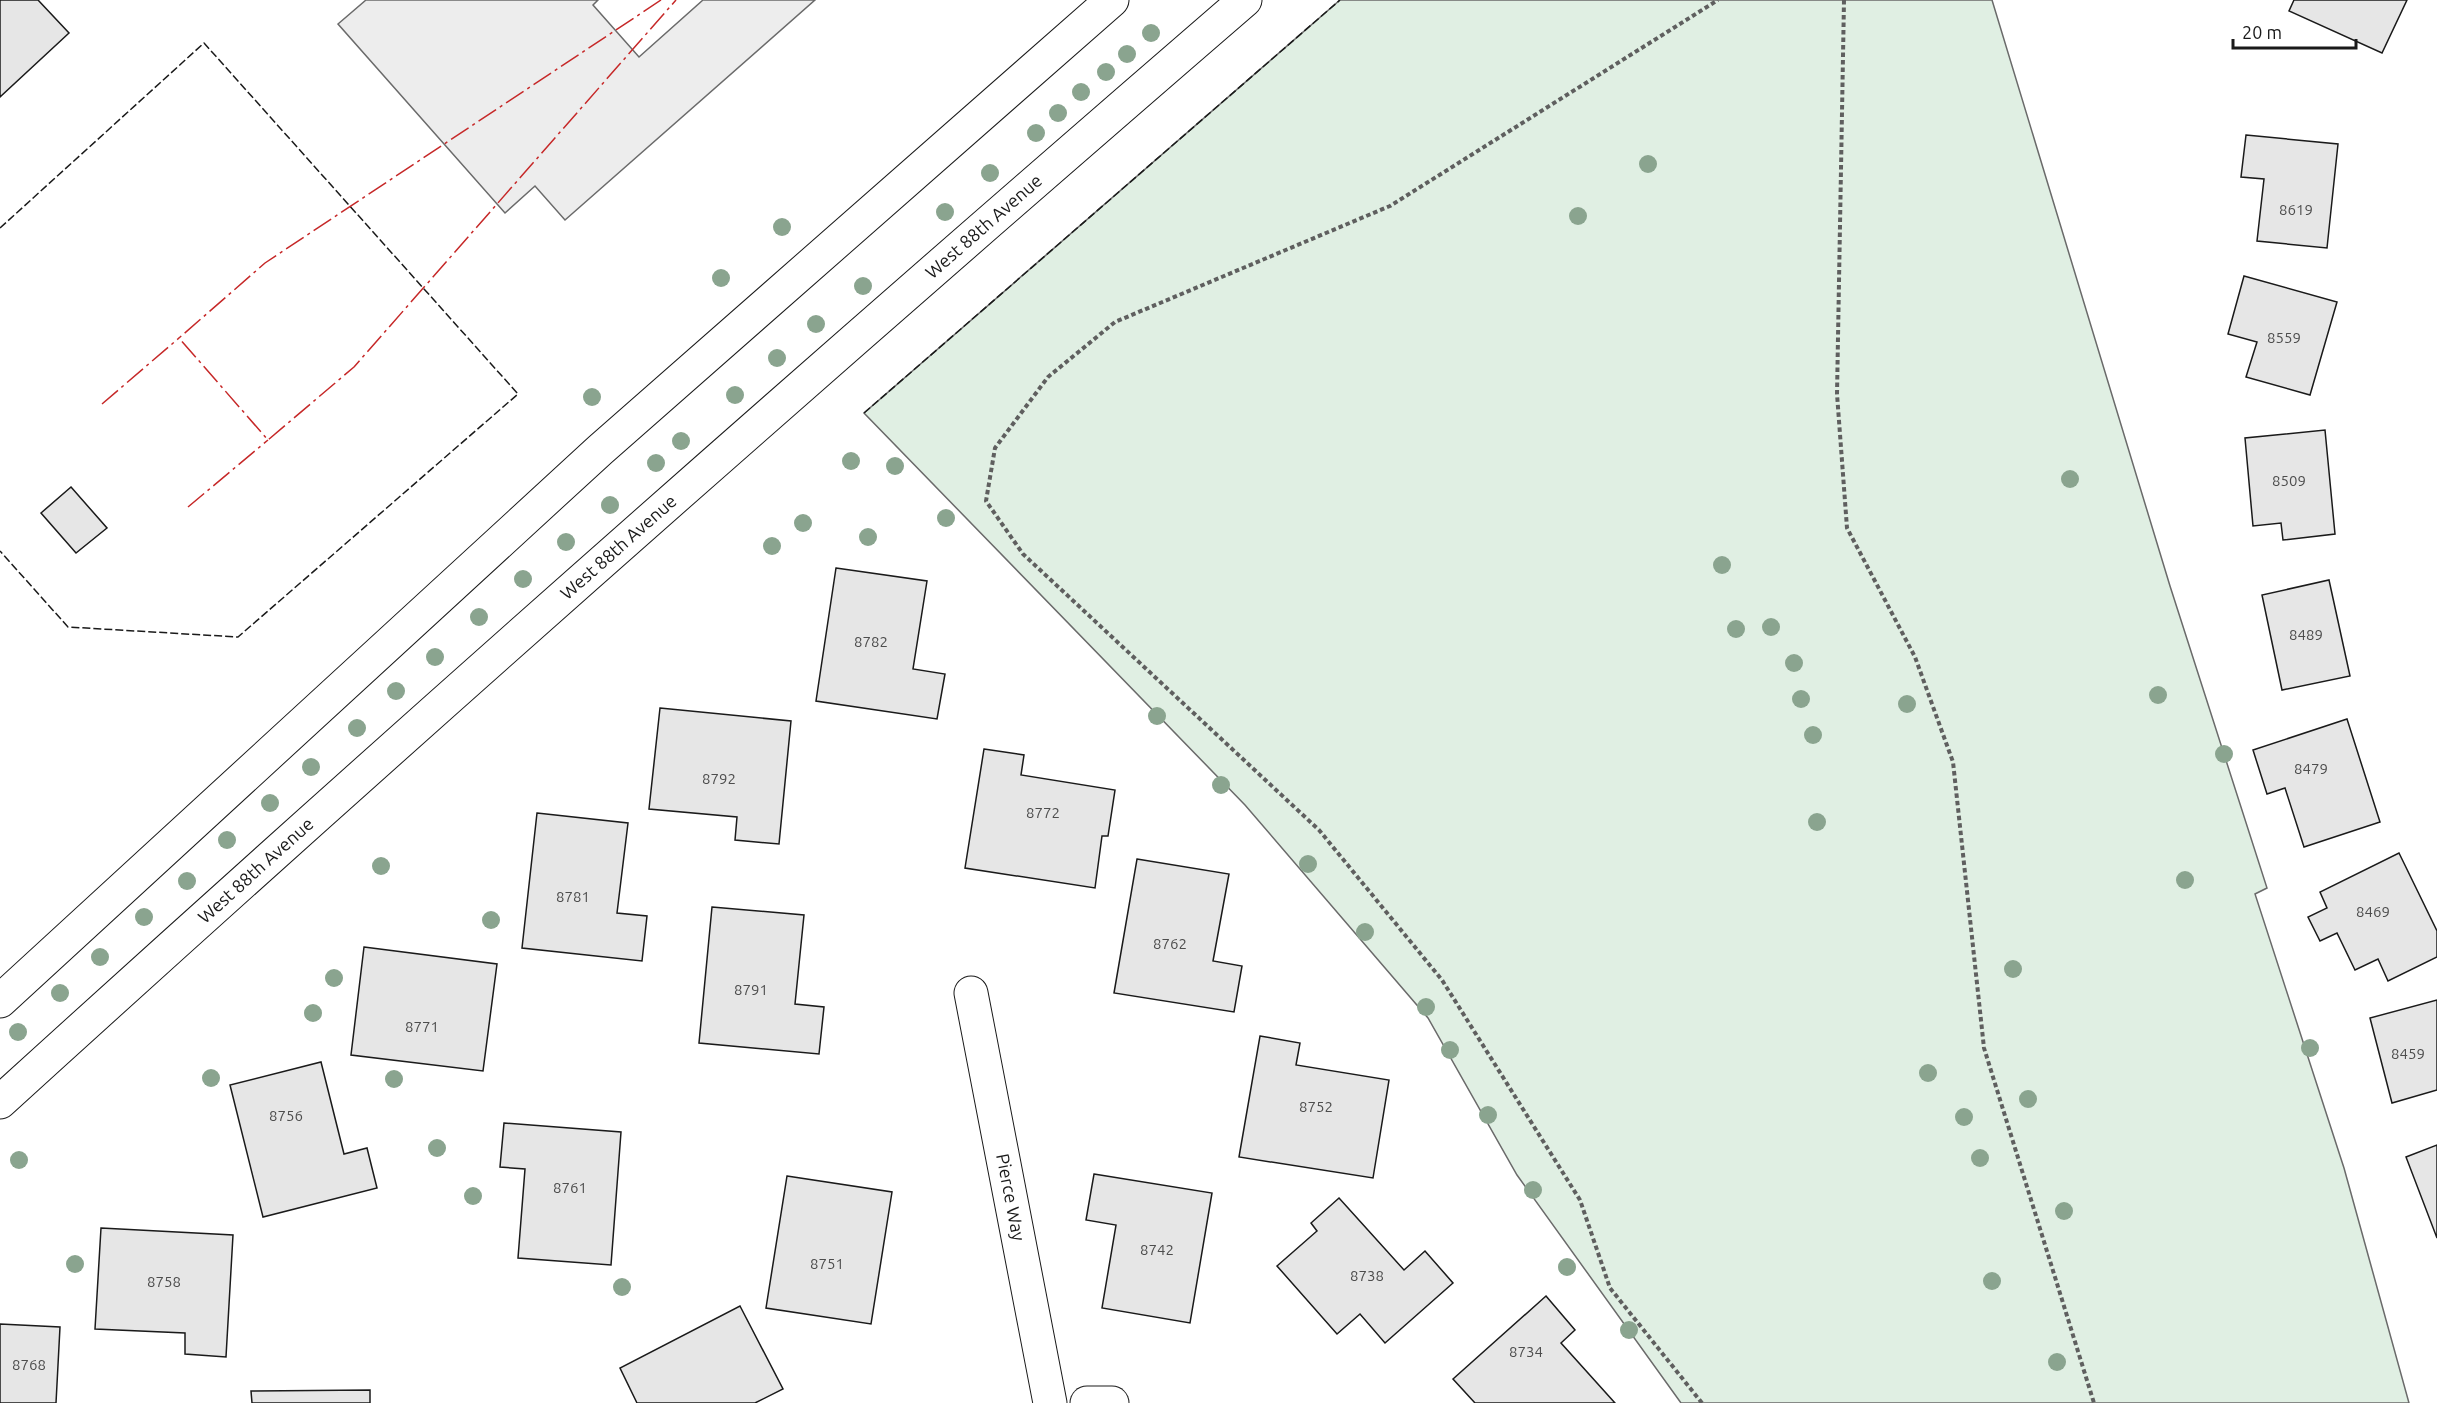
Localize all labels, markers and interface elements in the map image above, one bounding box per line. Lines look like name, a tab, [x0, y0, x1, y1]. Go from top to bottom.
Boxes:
scale bar	[2233, 12, 2356, 50]
text: 20 m	[2242, 22, 2282, 42]
street label: West 88th Avenue	[921, 170, 1046, 282]
house number: 8619	[2279, 201, 2313, 218]
house number: 8559	[2267, 329, 2301, 346]
house number: 8509	[2272, 472, 2306, 489]
street label: West 88th Avenue	[556, 490, 680, 603]
house number: 8489	[2289, 626, 2323, 643]
house number: 8782	[854, 633, 888, 650]
house number: 8479	[2294, 760, 2328, 777]
house number: 8792	[702, 770, 736, 787]
house number: 8772	[1026, 804, 1060, 821]
street label: West 88th Avenue	[194, 813, 317, 927]
house number: 8781	[556, 888, 590, 905]
house number: 8469	[2356, 903, 2390, 920]
house number: 8762	[1153, 935, 1187, 952]
house number: 8791	[734, 981, 768, 998]
house number: 8771	[405, 1018, 439, 1035]
house number: 8459	[2391, 1045, 2425, 1062]
house number: 8752	[1299, 1098, 1333, 1115]
house number: 8756	[269, 1107, 303, 1124]
street label: Pierce Way	[993, 1152, 1030, 1243]
house number: 8761	[553, 1179, 587, 1196]
house number: 8742	[1140, 1241, 1174, 1258]
house number: 8751	[810, 1255, 844, 1272]
house number: 8738	[1350, 1267, 1384, 1284]
house number: 8758	[147, 1273, 181, 1290]
house number: 8734	[1509, 1343, 1543, 1360]
house number: 8768	[12, 1356, 46, 1373]

